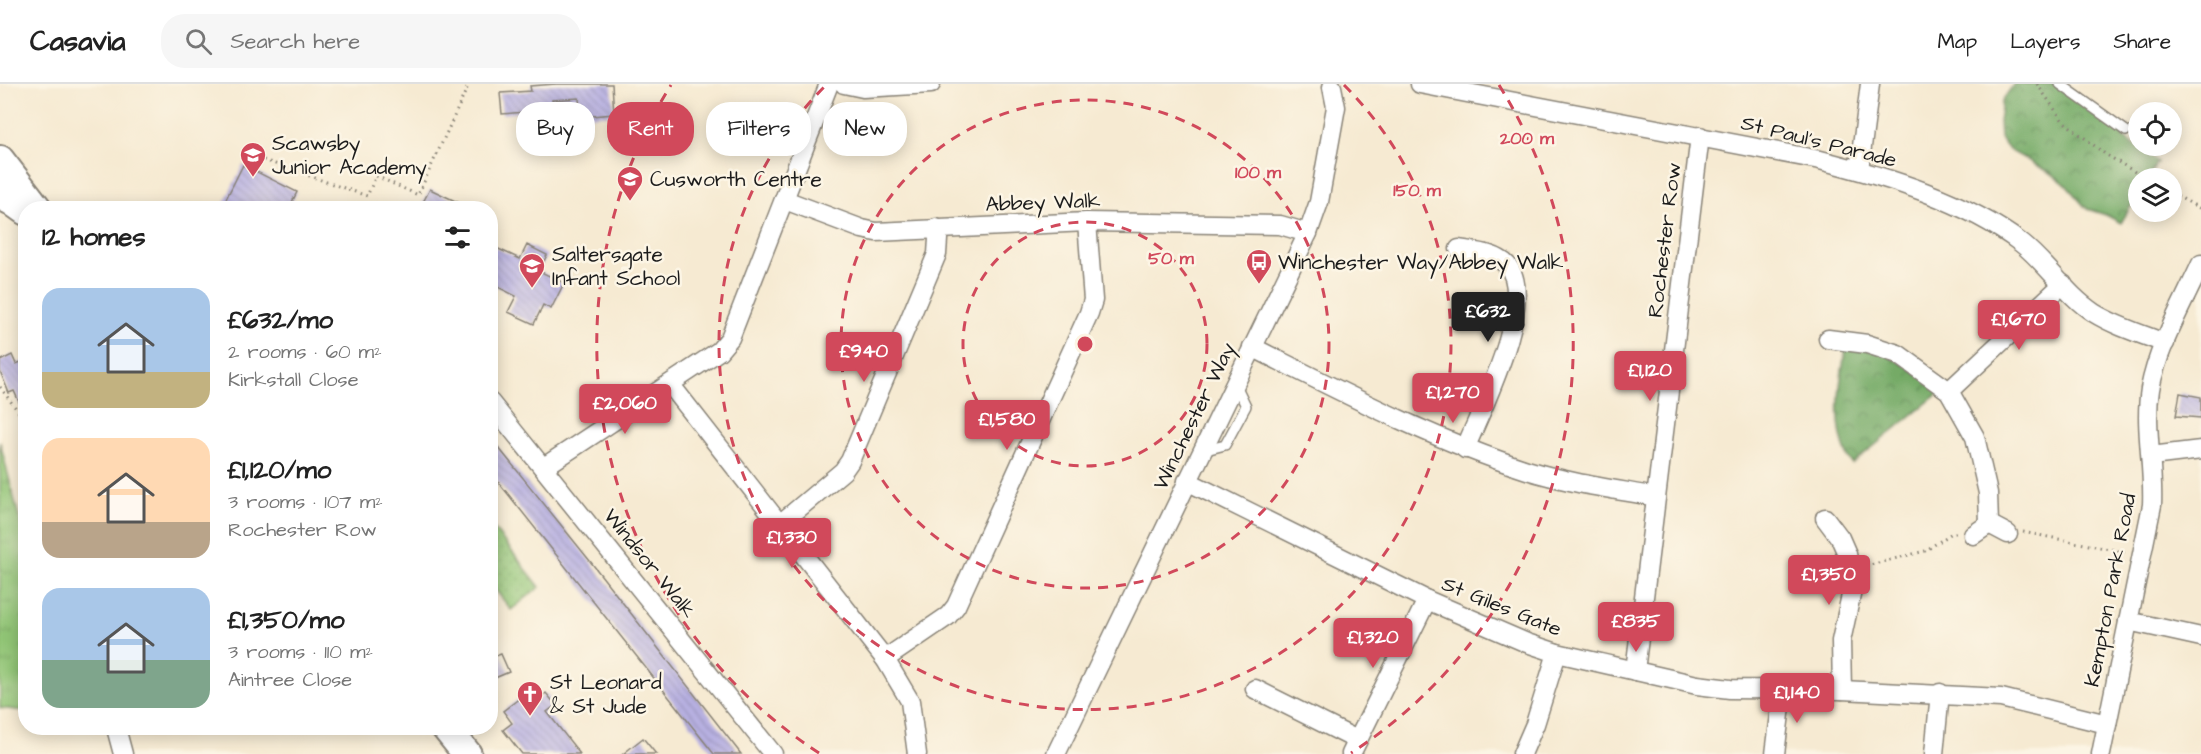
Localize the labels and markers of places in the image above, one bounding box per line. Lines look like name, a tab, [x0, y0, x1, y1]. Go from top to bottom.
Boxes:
place label: Scawsby Junior Academy	[272, 129, 427, 184]
school or university icon: Scawsby Junior Academy	[238, 140, 268, 178]
school or university icon: Cusworth Centre	[615, 164, 645, 202]
place label: Cusworth Centre	[650, 165, 822, 194]
place label: Saltersgate Infant School	[552, 240, 680, 293]
bus stop icon: Winchester Way/Abbey Walk	[1244, 247, 1274, 285]
place label: Winchester Way/Abbey Walk	[1278, 248, 1563, 279]
school or university icon: Saltersgate Infant School	[517, 251, 547, 289]
pin: £632	[1452, 292, 1524, 343]
pin: £1,670	[1970, 300, 2068, 351]
pin: £940	[828, 332, 900, 383]
centre of rings	[1075, 334, 1095, 354]
pin: £1,120	[1601, 351, 1699, 402]
pin: £1,270	[1404, 373, 1502, 424]
pin: £2,060	[576, 384, 674, 435]
pin: £1,580	[958, 400, 1056, 451]
pin: £1,330	[743, 518, 841, 569]
pin: £1,350	[1780, 555, 1878, 606]
pin: £835	[1600, 602, 1672, 653]
pin: £1,320	[1324, 618, 1422, 669]
place label: St Leonard & St Jude	[550, 668, 662, 721]
pin: £1,140	[1748, 673, 1846, 724]
church icon: St Leonard & St Jude	[515, 679, 545, 717]

